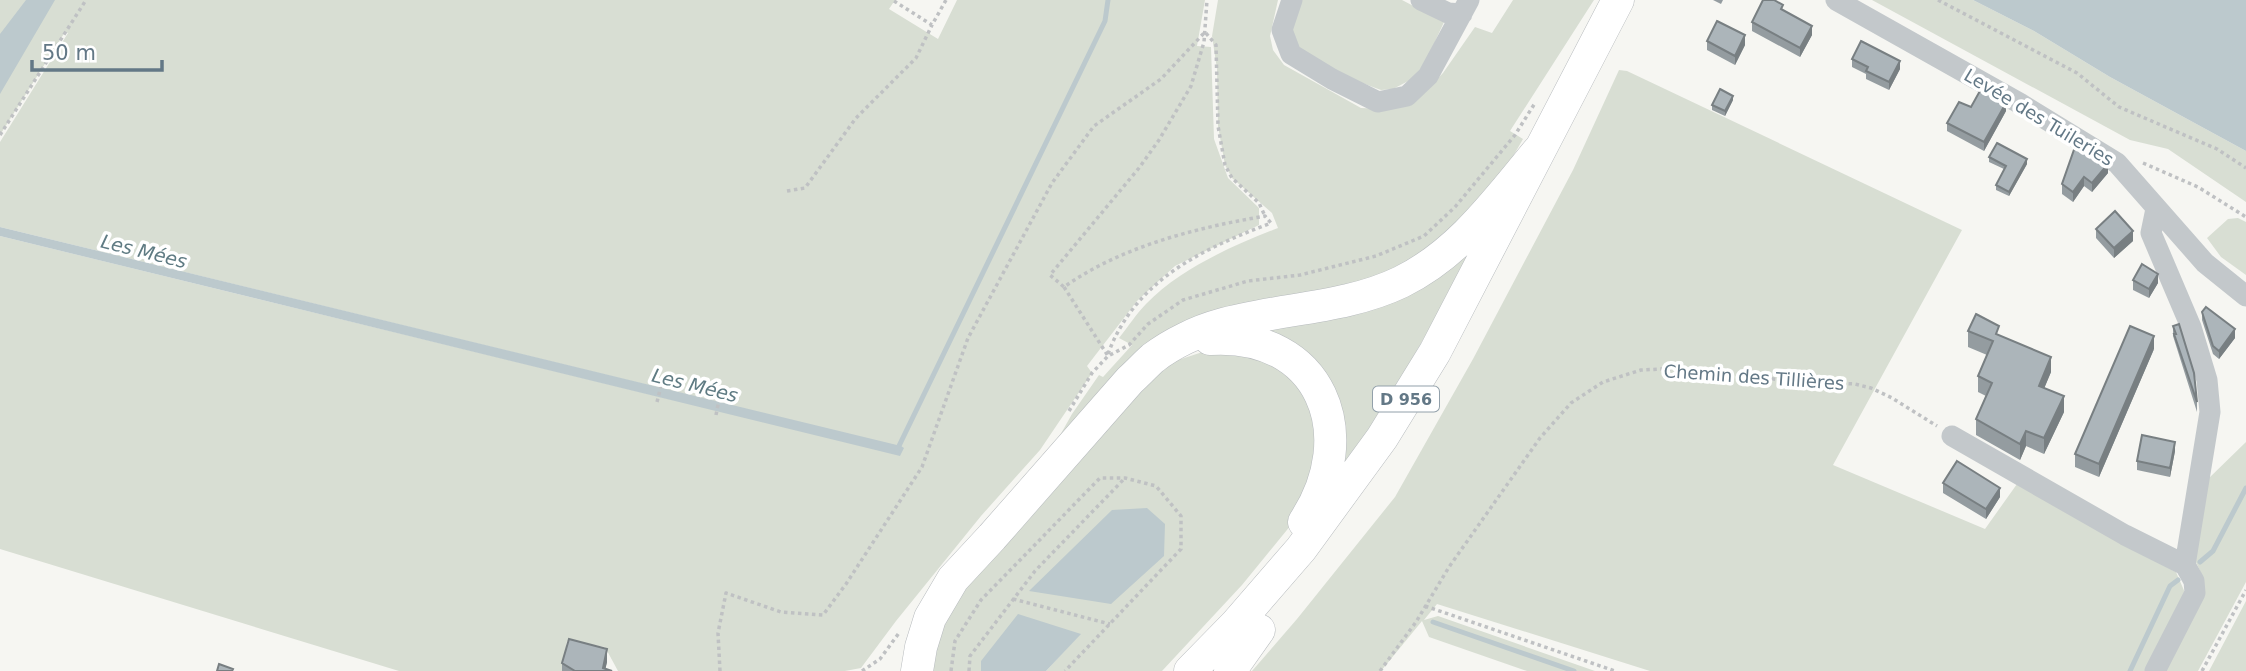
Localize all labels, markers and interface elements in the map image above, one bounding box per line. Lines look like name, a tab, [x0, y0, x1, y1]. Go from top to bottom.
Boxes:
scale bar	[32, 28, 161, 72]
text: 50 m	[42, 41, 96, 65]
street label: Levée des Tuileries	[1961, 64, 2117, 170]
water label: Les Mées	[99, 230, 189, 272]
street label: Chemin des Tillières	[1663, 360, 1845, 394]
water label: Les Mées	[650, 364, 740, 406]
road number: D 956	[1373, 386, 1439, 412]

